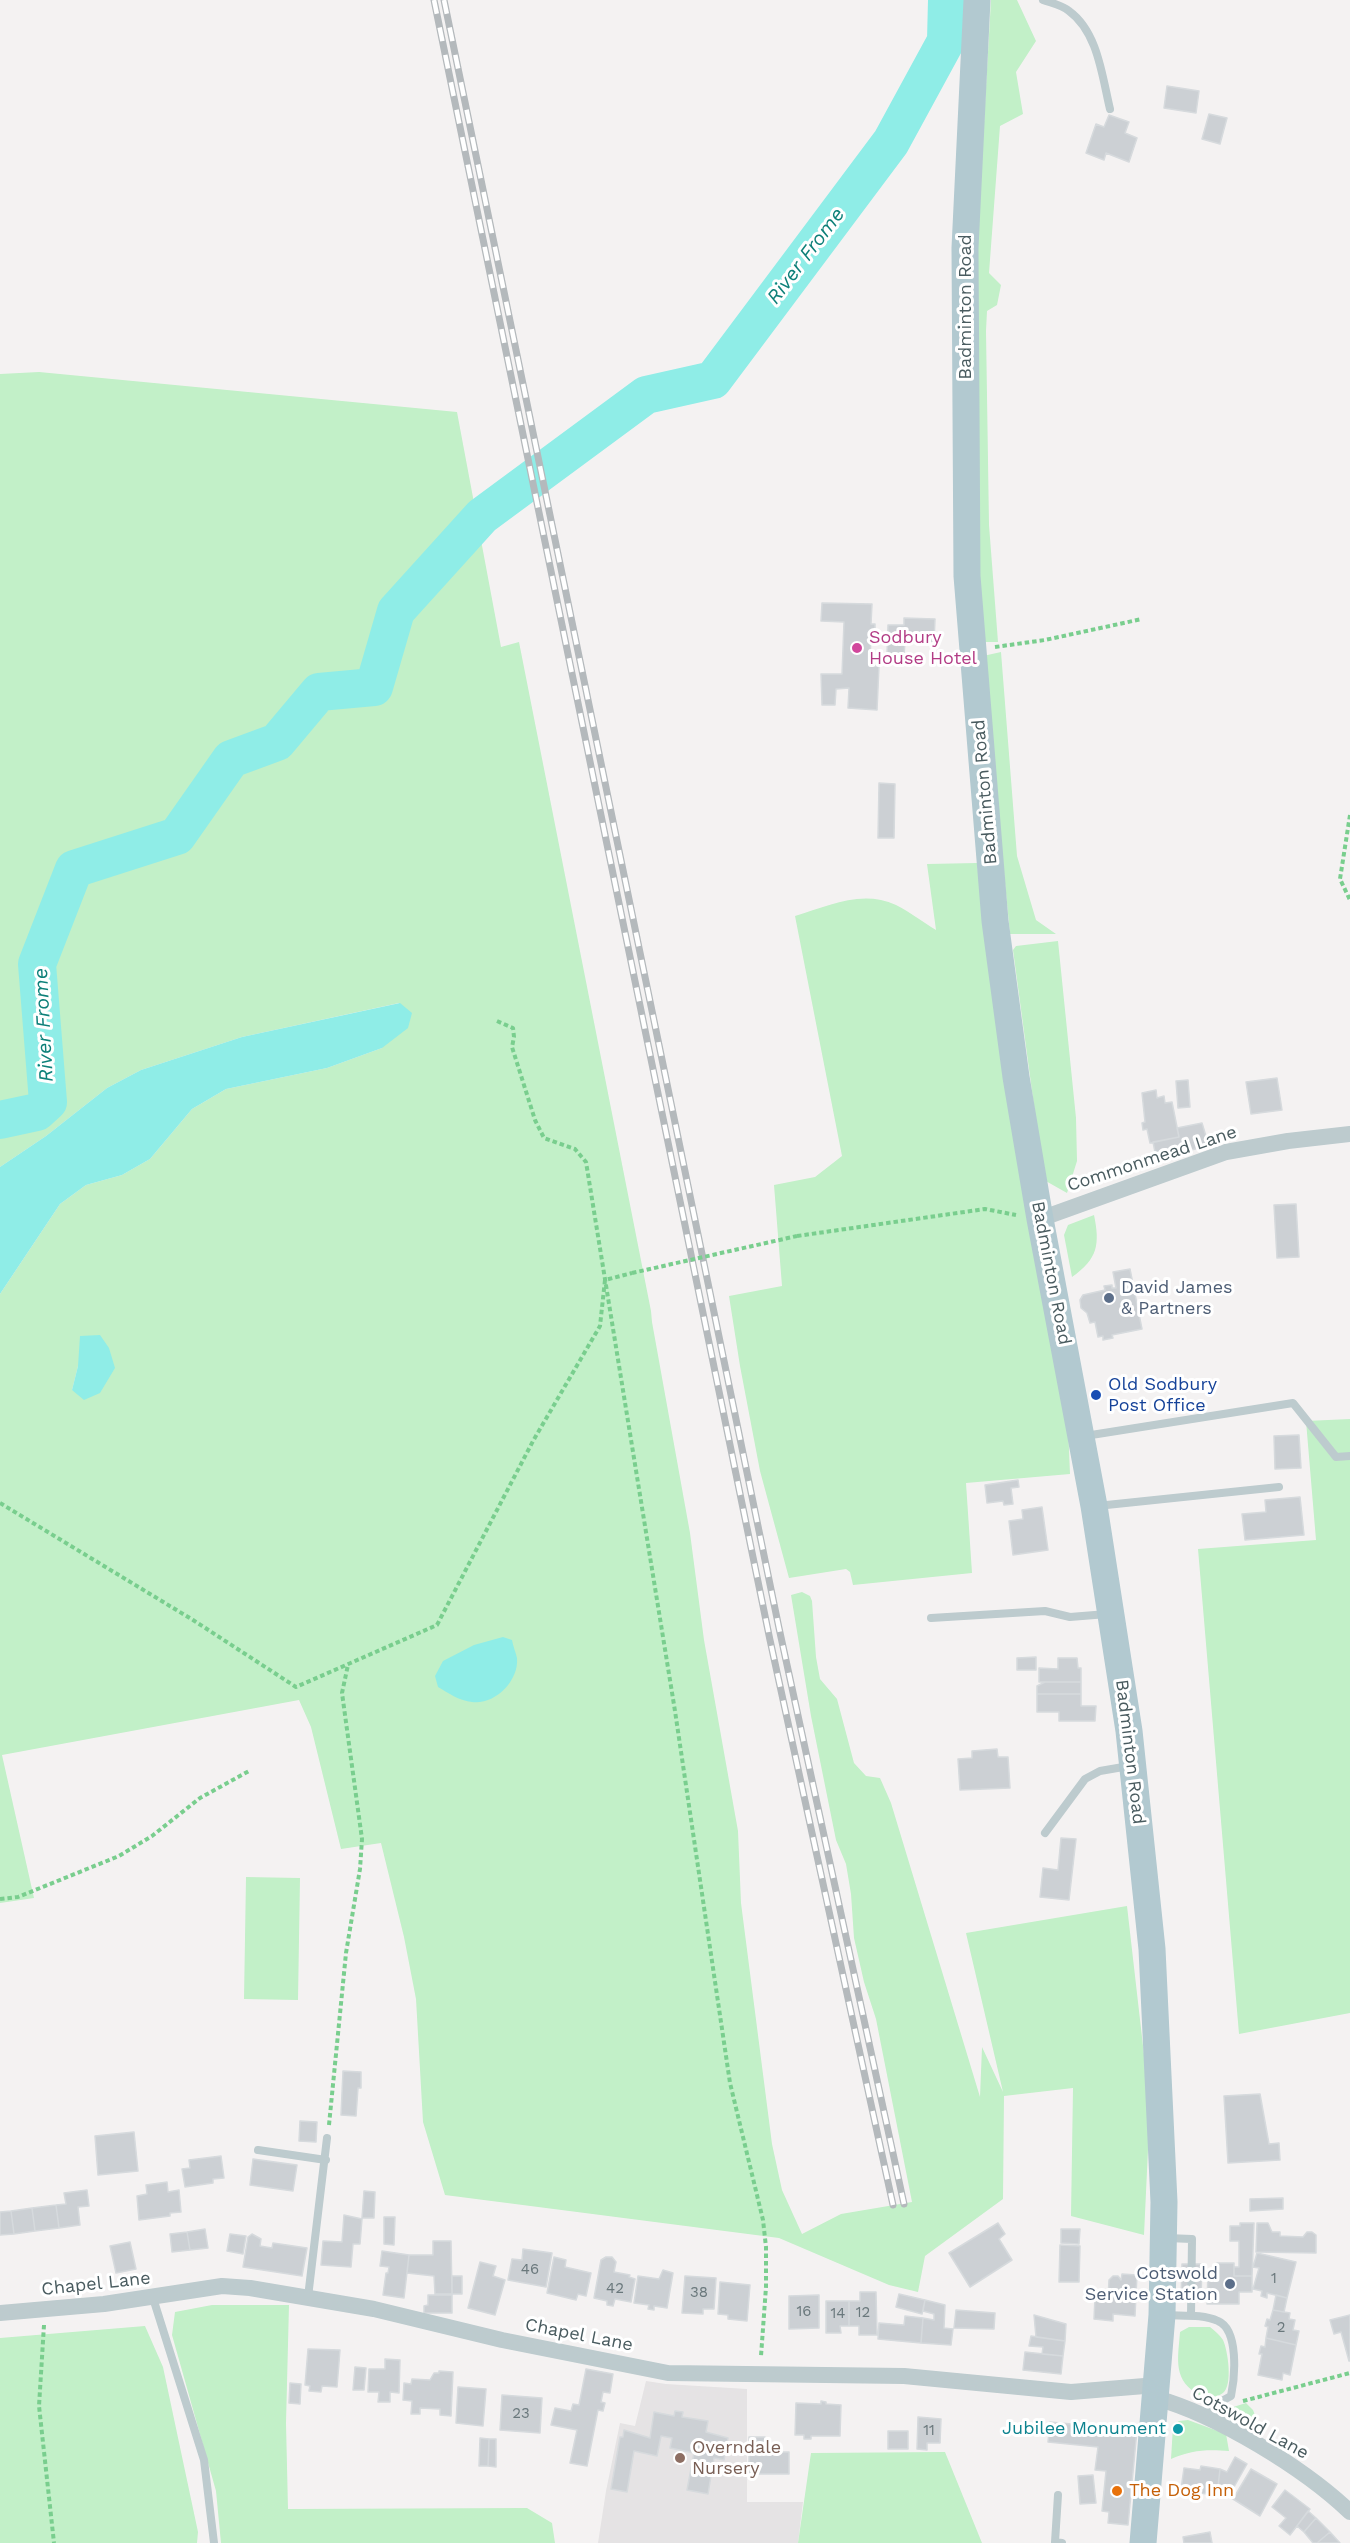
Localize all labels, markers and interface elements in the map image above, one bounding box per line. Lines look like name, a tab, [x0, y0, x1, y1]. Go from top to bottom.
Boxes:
water label: River Frome	[762, 203, 850, 309]
street label: Badminton Road	[955, 234, 977, 380]
place label: Sodbury House Hotel	[869, 627, 977, 670]
marker: Sodbury House Hotel	[850, 641, 864, 655]
street label: Badminton Road	[968, 718, 1002, 866]
water label: River Frome	[29, 967, 59, 1083]
street label: Commonmead Lane	[1064, 1121, 1240, 1197]
street label: Badminton Road	[1026, 1199, 1076, 1347]
place label: David James & Partners	[1121, 1277, 1233, 1320]
marker: David James & Partners	[1102, 1291, 1116, 1305]
place label: Old Sodbury Post Office	[1108, 1374, 1217, 1416]
marker: Old Sodbury Post Office	[1089, 1388, 1103, 1402]
street label: Badminton Road	[1110, 1678, 1150, 1826]
house number: 46	[521, 2261, 539, 2279]
place label: Cotswold Service Station	[1085, 2263, 1218, 2306]
street label: Chapel Lane	[40, 2268, 152, 2300]
house number: 1	[1271, 2270, 1277, 2288]
marker: Cotswold Service Station	[1223, 2277, 1237, 2291]
house number: 42	[606, 2280, 624, 2298]
house number: 38	[690, 2284, 708, 2302]
house number: 16	[797, 2303, 811, 2321]
house number: 12	[856, 2304, 870, 2322]
house number: 14	[830, 2305, 846, 2323]
street label: Chapel Lane	[523, 2314, 635, 2356]
house number: 2	[1277, 2319, 1285, 2337]
street label: Cotswold Lane	[1188, 2382, 1312, 2464]
house number: 23	[512, 2405, 530, 2423]
place label: Jubilee Monument	[1002, 2418, 1166, 2440]
house number: 11	[923, 2422, 935, 2440]
marker: Jubilee Monument	[1171, 2422, 1185, 2436]
place label: Overndale Nursery	[692, 2437, 781, 2480]
marker: Overndale Nursery	[673, 2451, 687, 2465]
place label: The Dog Inn	[1129, 2480, 1234, 2502]
marker: The Dog Inn	[1110, 2484, 1124, 2498]

